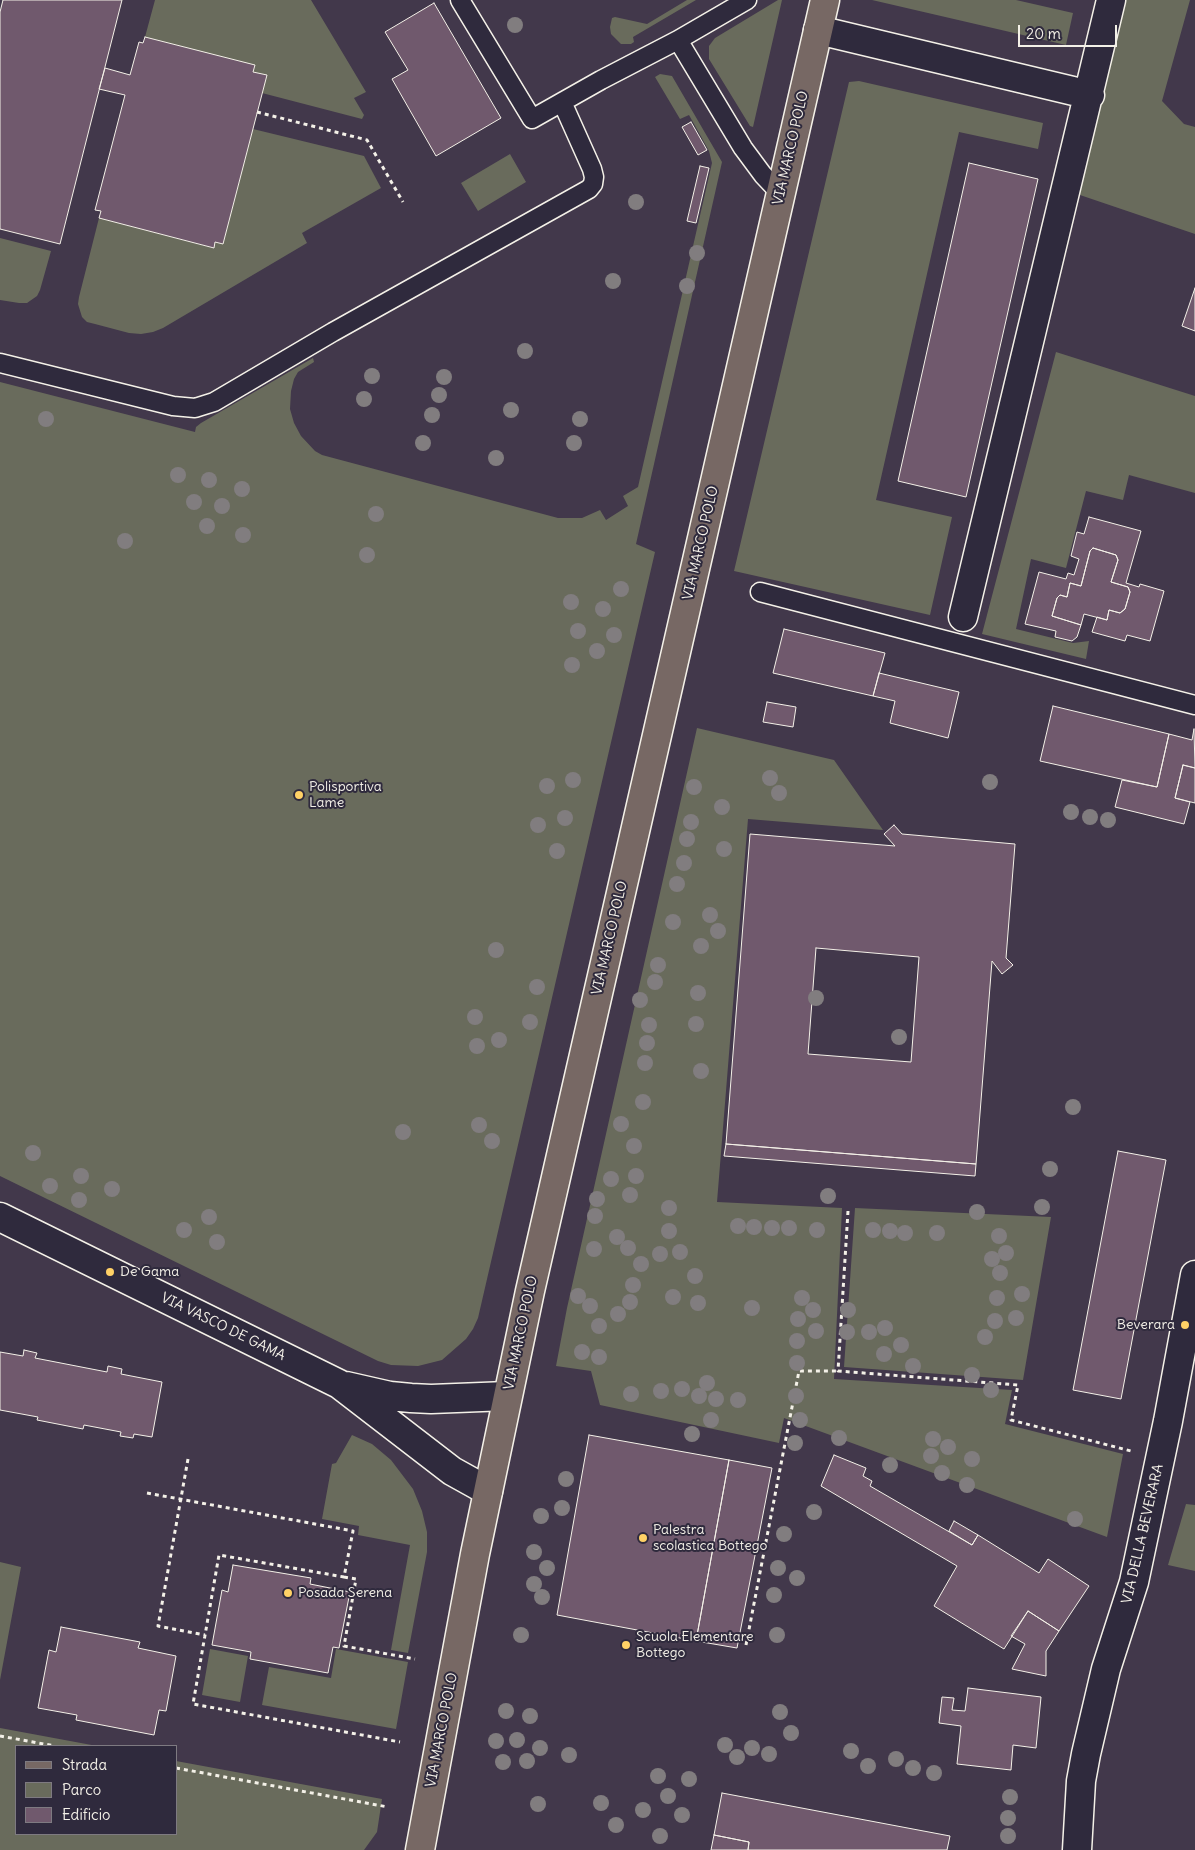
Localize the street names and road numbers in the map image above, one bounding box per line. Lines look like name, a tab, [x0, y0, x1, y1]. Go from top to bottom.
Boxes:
street label: VIA MARCO POLO	[770, 89, 812, 207]
street label: VIA MARCO POLO	[680, 484, 722, 602]
street label: VIA MARCO POLO	[589, 879, 631, 997]
street label: VIA MARCO POLO	[501, 1274, 541, 1392]
street label: VIA VASCO DE GAMA	[158, 1290, 288, 1364]
street label: VIA DELLA BEVERARA	[1119, 1462, 1167, 1606]
street label: VIA MARCO POLO	[423, 1671, 461, 1789]

